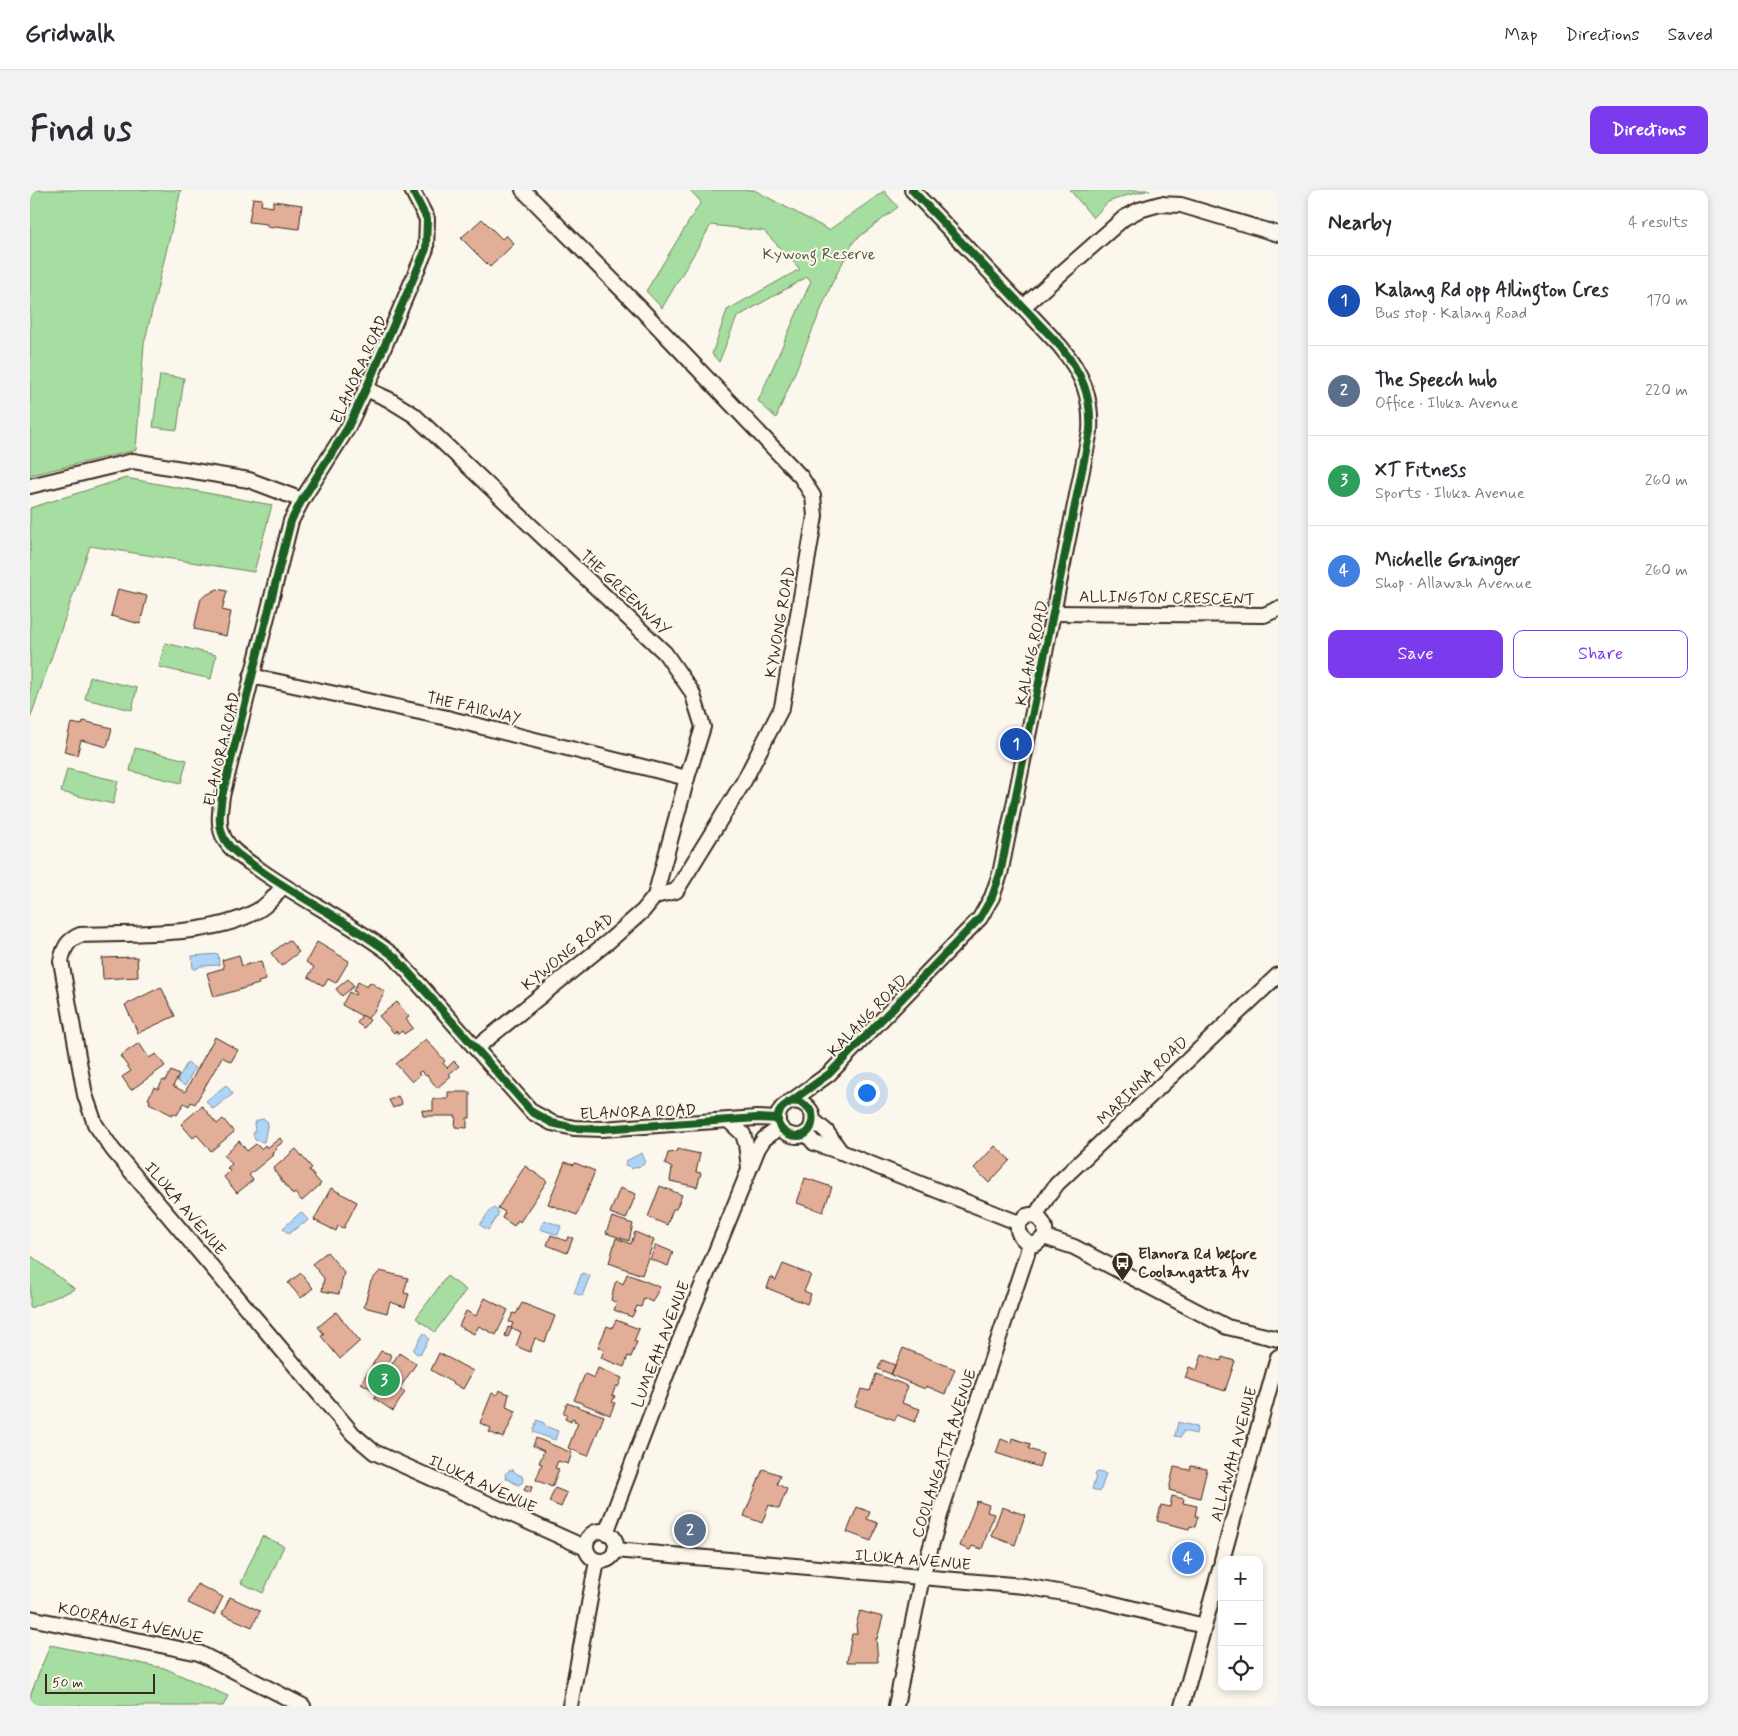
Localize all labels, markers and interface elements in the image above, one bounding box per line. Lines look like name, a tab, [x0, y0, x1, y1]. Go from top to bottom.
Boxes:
text: Gridwalk	[25, 19, 115, 50]
text: Map	[1505, 23, 1538, 47]
text: Directions	[1566, 23, 1640, 47]
text: Saved	[1668, 23, 1713, 47]
button: Directions	[1590, 106, 1708, 154]
text: Find us	[30, 107, 132, 153]
text: Nearby	[1328, 209, 1392, 237]
text: 4 results	[1628, 212, 1688, 233]
park label: Kywong Reserve	[763, 244, 876, 266]
text: Kalang Rd opp Allington Cres	[1375, 278, 1609, 303]
text: 1	[1340, 290, 1348, 311]
text: 170 m	[1646, 290, 1688, 311]
text: Bus stop · Kalang Road	[1375, 303, 1527, 324]
street label: ELANORA ROAD	[326, 312, 393, 427]
text: The Speech hub	[1375, 368, 1497, 393]
text: 2	[1340, 380, 1348, 401]
text: 220 m	[1645, 380, 1688, 401]
text: Office · Iluka Avenue	[1375, 393, 1518, 414]
text: XT Fitness	[1375, 458, 1466, 483]
text: 3	[1340, 470, 1348, 491]
text: 260 m	[1645, 470, 1688, 491]
text: Sports · Iluka Avenue	[1375, 483, 1525, 504]
street label: THE GREENWAY	[575, 546, 675, 641]
text: Michelle Grainger	[1375, 548, 1520, 573]
text: 4	[1339, 560, 1349, 581]
text: 260 m	[1645, 560, 1688, 581]
street label: KYWONG ROAD	[760, 565, 801, 679]
text: Shop · Allawah Avenue	[1375, 573, 1532, 594]
street label: ALLINGTON CRESCENT	[1079, 586, 1255, 611]
street label: KALANG ROAD	[1011, 599, 1054, 708]
button: Save	[1328, 630, 1503, 678]
button: Share	[1513, 630, 1688, 678]
street label: THE FAIRWAY	[424, 687, 523, 730]
street label: ELANORA ROAD	[199, 690, 246, 808]
pin: 1	[1000, 725, 1032, 763]
street label: KYWONG ROAD	[518, 909, 618, 996]
street label: KALANG ROAD	[823, 970, 913, 1062]
street label: MARINNA ROAD	[1093, 1032, 1193, 1130]
your location	[854, 1080, 880, 1106]
street label: ELANORA ROAD	[579, 1100, 697, 1125]
street label: ILUKA AVENUE	[139, 1158, 230, 1260]
place label: Elanora Rd before Coolangatta Av	[1138, 1244, 1257, 1284]
bus stop icon: Elanora Rd before Coolangatta Av	[1110, 1250, 1134, 1281]
street label: LUMEAH AVENUE	[628, 1278, 695, 1411]
pin: 3	[368, 1361, 400, 1399]
street label: COOLANGATTA AVENUE	[907, 1366, 982, 1541]
street label: ALLAWAH AVENUE	[1206, 1385, 1263, 1524]
street label: ILUKA AVENUE	[425, 1450, 540, 1518]
pin: 2	[674, 1511, 706, 1549]
pin: 4	[1172, 1539, 1204, 1577]
street label: ILUKA AVENUE	[854, 1545, 972, 1576]
map controls	[1218, 1556, 1263, 1691]
button: +	[1218, 1556, 1263, 1601]
street label: KOORANGI AVENUE	[56, 1598, 205, 1649]
button: −	[1218, 1601, 1263, 1646]
button: locate	[1218, 1646, 1263, 1691]
scale bar	[45, 1671, 155, 1694]
text: 50 m	[52, 1674, 83, 1692]

